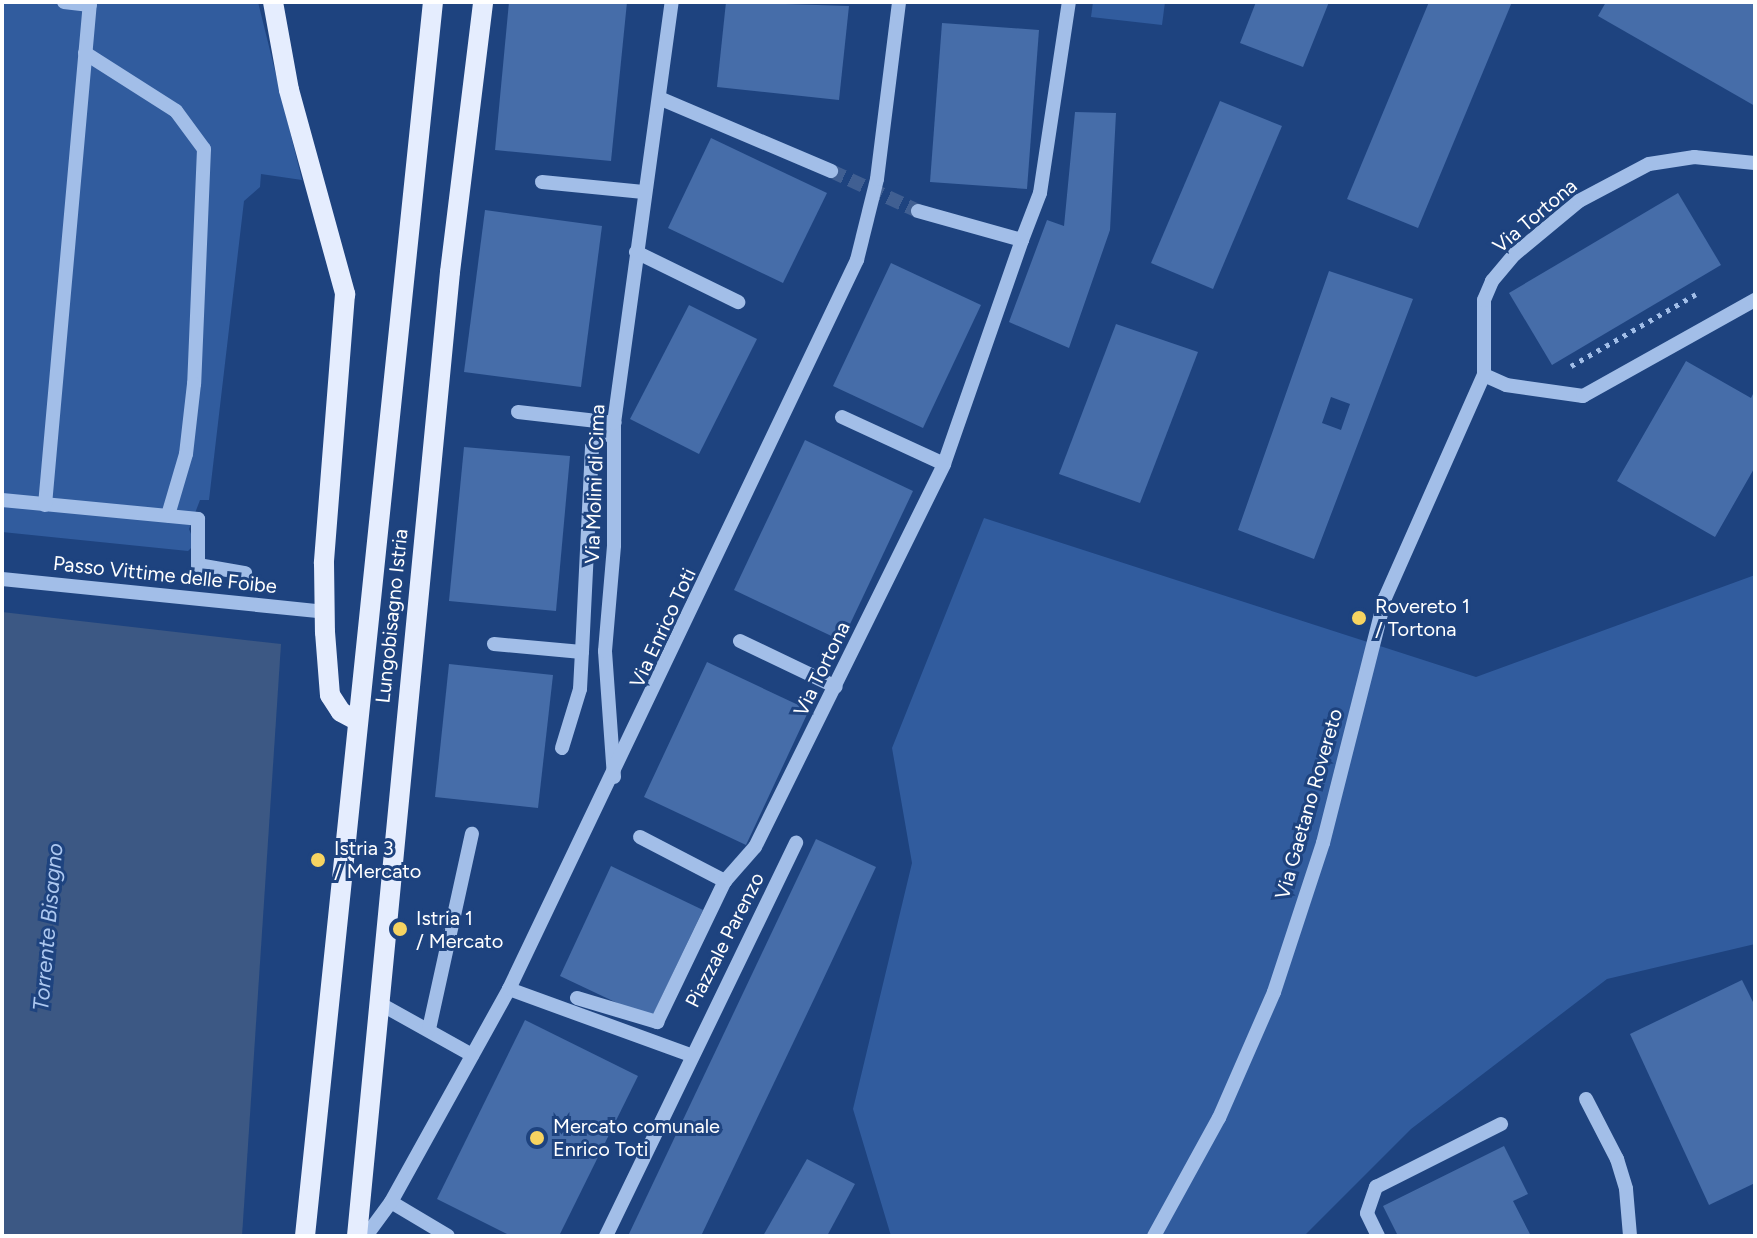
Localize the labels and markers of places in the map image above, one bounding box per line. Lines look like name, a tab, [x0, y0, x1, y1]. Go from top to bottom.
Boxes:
place label: Rovereto 1 / Tortona	[1375, 594, 1470, 641]
marker: Rovereto 1 / Tortona	[1350, 609, 1368, 627]
place label: Istria 3 / Mercato	[334, 836, 421, 883]
marker: Istria 3 / Mercato	[309, 851, 327, 869]
place label: Istria 1 / Mercato	[416, 906, 503, 953]
marker: Istria 1 / Mercato	[391, 920, 409, 938]
place label: Mercato comunale Enrico Toti	[553, 1114, 720, 1161]
marker: Mercato comunale Enrico Toti	[528, 1129, 546, 1147]

